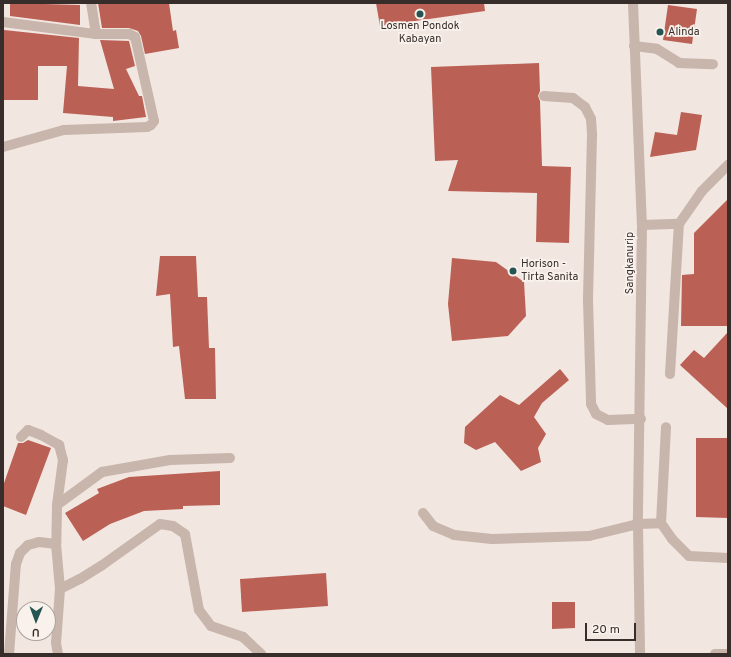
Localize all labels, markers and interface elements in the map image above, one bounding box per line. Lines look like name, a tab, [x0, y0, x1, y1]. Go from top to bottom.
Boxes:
marker: Losmen Pondok Kabayan	[415, 9, 425, 19]
place label: Losmen Pondok Kabayan	[380, 20, 460, 46]
place label: Alinda	[668, 25, 699, 39]
marker: Alinda	[655, 27, 665, 37]
street label: Sangkanurip	[623, 232, 637, 294]
place label: Horison - Tirta Sanita	[521, 258, 578, 284]
marker: Horison - Tirta Sanita	[508, 266, 518, 276]
north arrow	[16, 601, 56, 641]
scale bar	[587, 615, 638, 641]
text: 20 m	[592, 622, 620, 638]
text: U	[32, 625, 40, 639]

